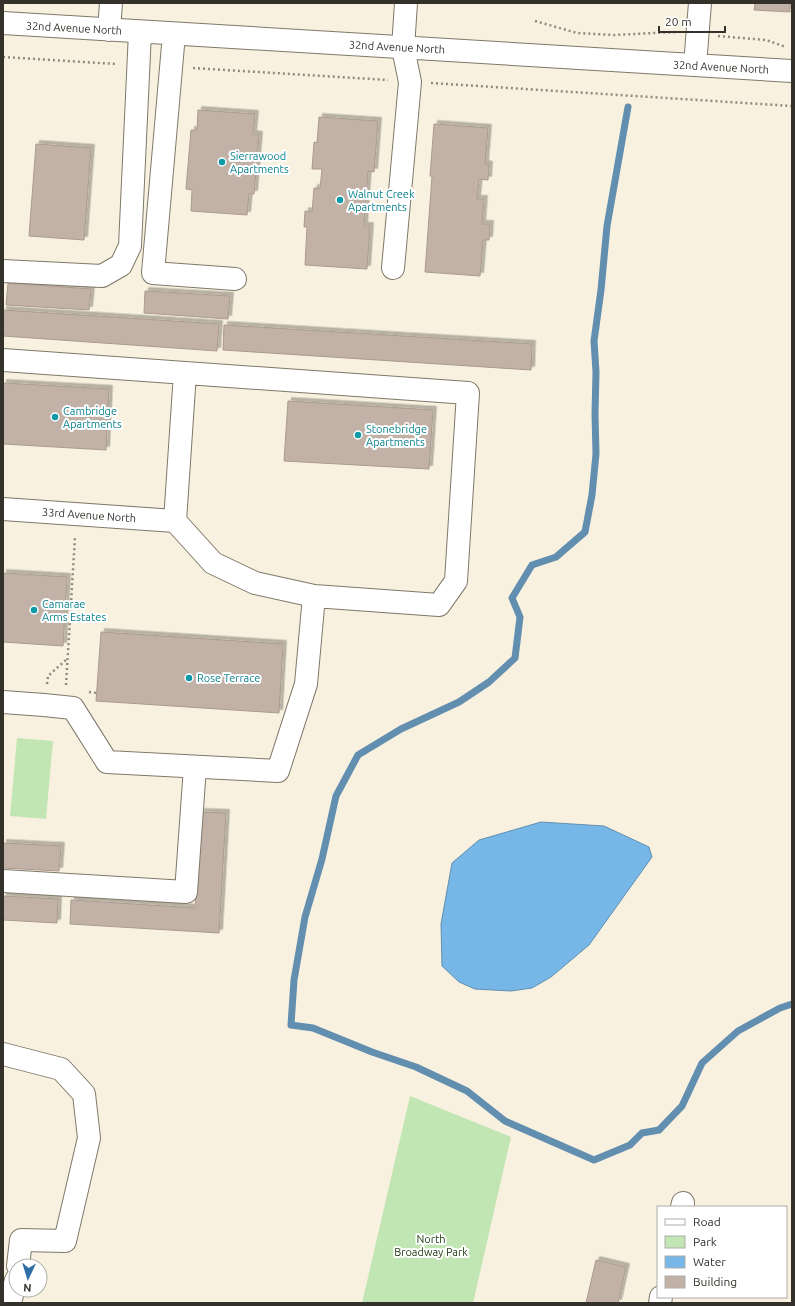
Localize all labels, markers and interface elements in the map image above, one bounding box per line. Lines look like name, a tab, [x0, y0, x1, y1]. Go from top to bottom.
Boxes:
scale bar	[659, 8, 725, 34]
text: 20 m	[665, 15, 692, 28]
street label: 32nd Avenue North	[26, 19, 122, 37]
street label: 32nd Avenue North	[349, 38, 445, 56]
street label: 32nd Avenue North	[673, 58, 769, 76]
place label: Sierrawood Apartments	[230, 150, 289, 175]
marker: Sierrawood Apartments	[217, 157, 227, 167]
place label: Walnut Creek Apartments	[348, 188, 415, 213]
marker: Walnut Creek Apartments	[335, 195, 345, 205]
place label: Cambridge Apartments	[63, 405, 122, 430]
marker: Cambridge Apartments	[50, 412, 60, 422]
place label: Stonebridge Apartments	[366, 423, 427, 448]
marker: Stonebridge Apartments	[353, 430, 363, 440]
street label: 33rd Avenue North	[42, 506, 136, 524]
place label: Camarae Arms Estates	[42, 598, 106, 623]
marker: Camarae Arms Estates	[29, 605, 39, 615]
place label: Rose Terrace	[197, 672, 260, 684]
marker: Rose Terrace	[184, 673, 194, 683]
legend	[657, 1206, 787, 1298]
text: Road	[693, 1215, 721, 1228]
park label: North Broadway Park	[394, 1233, 468, 1258]
text: Park	[693, 1235, 717, 1248]
text: Water	[693, 1255, 726, 1268]
north arrow	[8, 1258, 48, 1298]
text: Building	[693, 1275, 737, 1288]
text: N	[23, 1282, 32, 1294]

